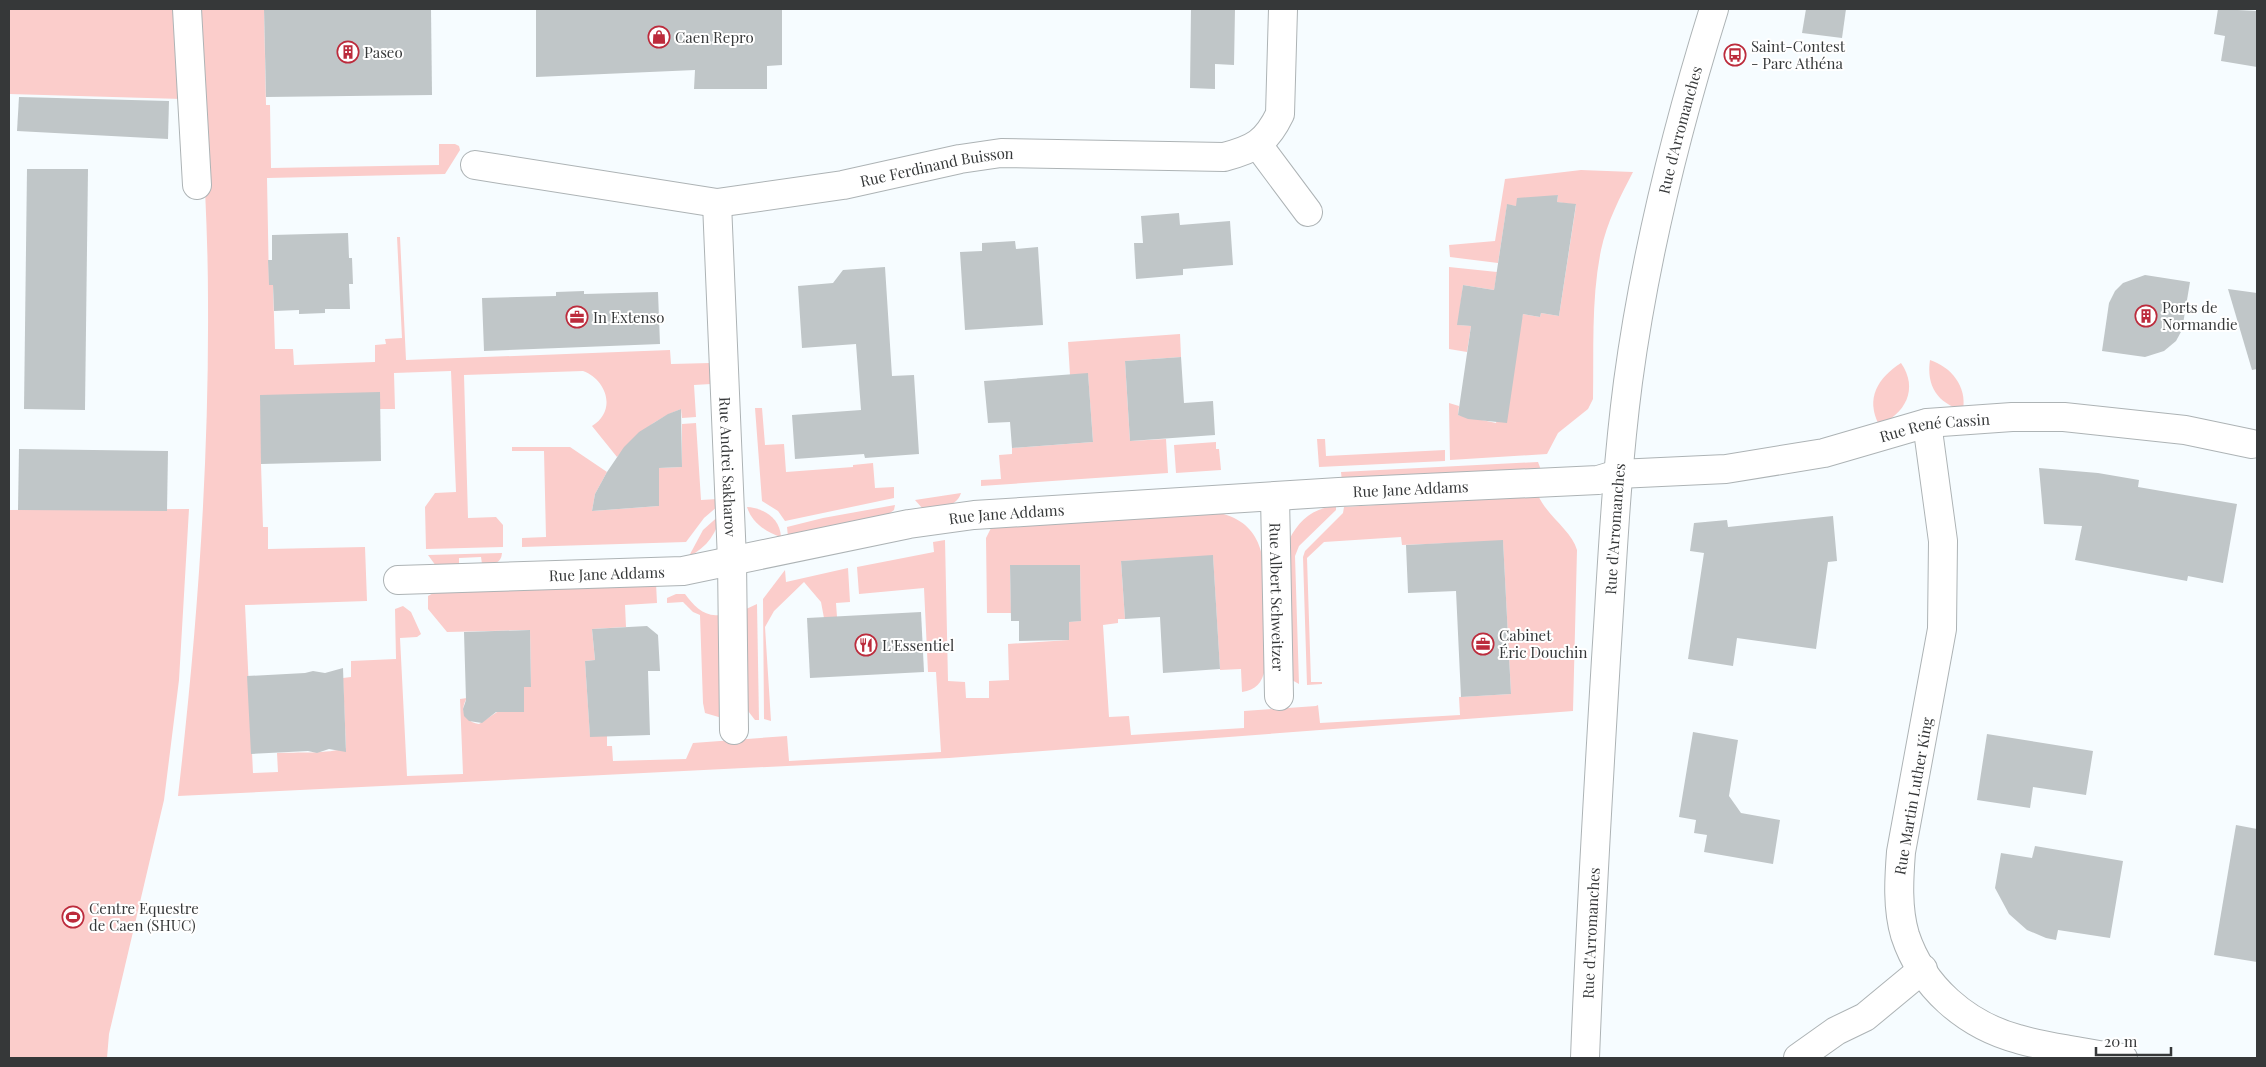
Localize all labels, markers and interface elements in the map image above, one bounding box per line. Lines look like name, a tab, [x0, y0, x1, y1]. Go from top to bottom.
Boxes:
shop icon: Caen Repro	[647, 25, 671, 49]
place label: Caen Repro	[675, 27, 754, 47]
place label: Saint-Contest - Parc Athéna	[1751, 36, 1846, 73]
building icon: Paseo	[336, 40, 360, 64]
place label: Paseo	[364, 42, 403, 62]
bus stop icon: Saint-Contest - Parc Athéna	[1723, 43, 1747, 67]
street label: Rue d'Arromanches	[1653, 64, 1706, 196]
street label: Rue Ferdinand Buisson	[858, 143, 1014, 191]
place label: Ports de Normandie	[2162, 297, 2238, 334]
building icon: Ports de Normandie	[2134, 304, 2158, 328]
office icon: In Extenso	[565, 305, 589, 329]
place label: In Extenso	[593, 307, 664, 327]
street label: Rue Andrei Sakharov	[715, 396, 741, 538]
street label: Rue René Cassin	[1877, 409, 1990, 446]
street label: Rue d'Arromanches	[1600, 462, 1629, 595]
street label: Rue Jane Addams	[1352, 476, 1469, 501]
street label: Rue Jane Addams	[947, 499, 1065, 528]
street label: Rue Albert Schweitzer	[1266, 522, 1289, 672]
street label: Rue Jane Addams	[549, 562, 665, 585]
place label: Cabinet Éric Douchin	[1499, 625, 1588, 662]
office icon: Cabinet Éric Douchin	[1471, 632, 1495, 656]
restaurant icon: L'Essentiel	[854, 633, 878, 657]
place label: L'Essentiel	[882, 635, 954, 655]
street label: Rue Martin Luther King	[1889, 716, 1937, 876]
street label: Rue d'Arromanches	[1577, 867, 1604, 999]
place label: Centre Equestre de Caen (SHUC)	[89, 898, 199, 935]
sports icon: Centre Equestre de Caen (SHUC)	[61, 905, 85, 929]
scale bar	[2096, 1024, 2171, 1056]
text: 20 m	[2104, 1031, 2138, 1051]

